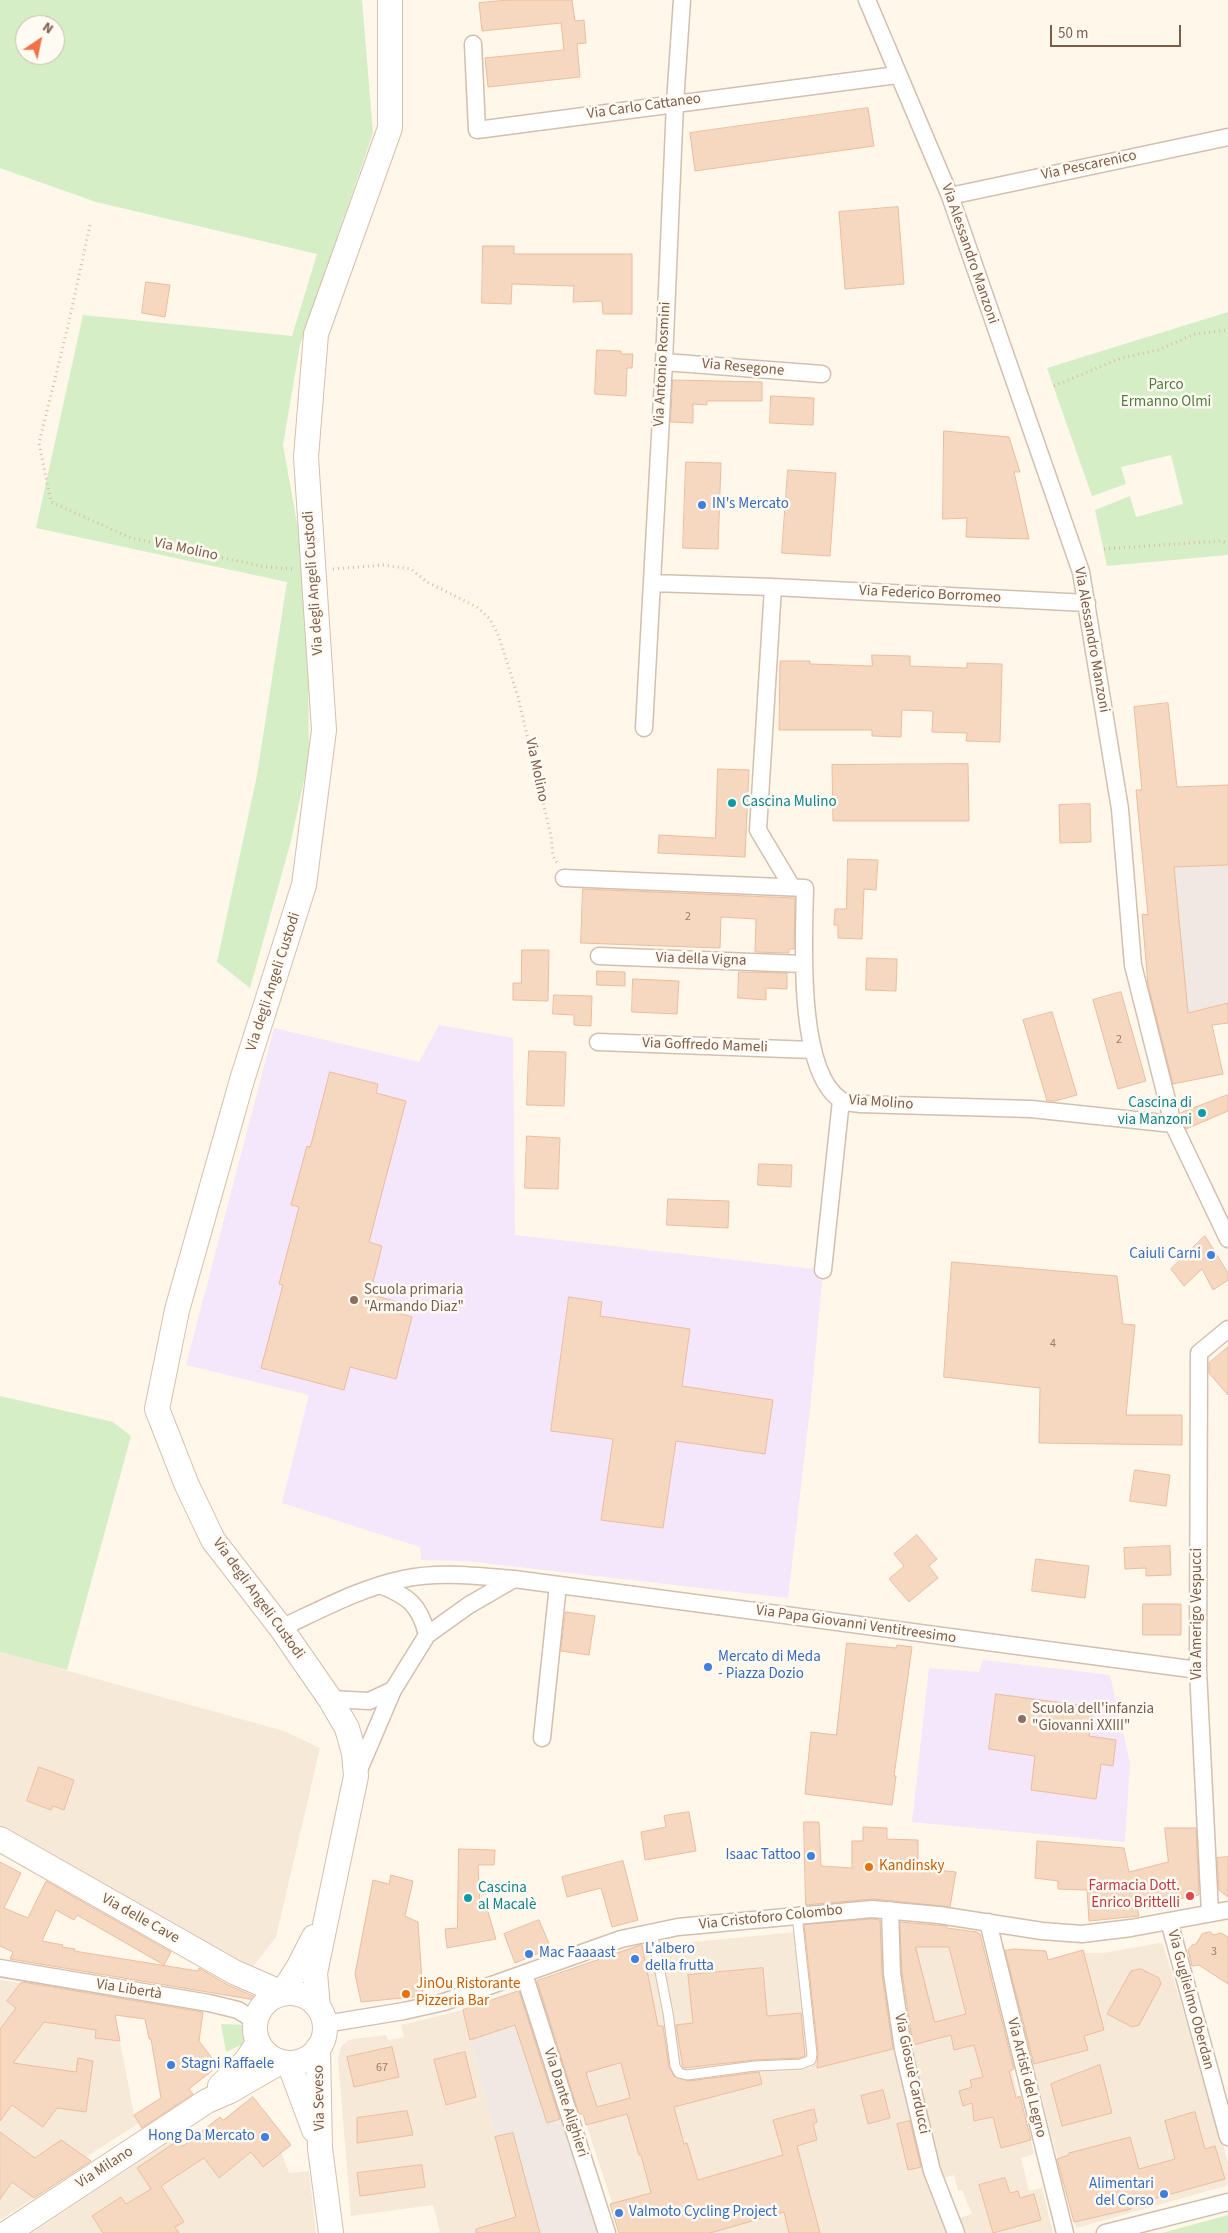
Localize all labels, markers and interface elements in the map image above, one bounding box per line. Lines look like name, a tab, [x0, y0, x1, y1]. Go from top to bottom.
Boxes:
north arrow	[15, 15, 65, 65]
scale bar	[1053, 15, 1184, 47]
text: N	[38, 17, 57, 39]
text: 50 m	[1058, 23, 1088, 44]
street label: Via Carlo Cattaneo	[586, 90, 702, 124]
street label: Via Pescarenico	[1040, 147, 1138, 185]
street label: Via Alessandro Manzoni	[937, 182, 1001, 326]
street label: Via Antonio Rosmini	[651, 301, 675, 427]
street label: Via Resegone	[701, 355, 785, 381]
park label: Parco Ermanno Olmi	[1121, 377, 1211, 412]
place label: IN's Mercato	[712, 496, 789, 514]
marker: IN's Mercato	[696, 499, 708, 511]
street label: Via degli Angeli Custodi	[300, 510, 328, 656]
street label: Via Molino	[152, 534, 220, 566]
street label: Via Alessandro Manzoni	[1069, 566, 1113, 714]
street label: Via Federico Borromeo	[858, 582, 1002, 608]
street label: Via Molino	[520, 736, 552, 804]
place label: Cascina Mulino	[742, 794, 837, 812]
marker: Cascina Mulino	[726, 797, 738, 809]
street label: Via degli Angeli Custodi	[243, 910, 305, 1054]
house number: 2	[685, 910, 691, 924]
street label: Via della Vigna	[655, 949, 747, 971]
house number: 2	[1116, 1033, 1122, 1047]
street label: Via Goffredo Mameli	[642, 1035, 768, 1057]
street label: Via Molino	[848, 1092, 914, 1114]
place label: Cascina di via Manzoni	[1118, 1095, 1192, 1130]
marker: Cascina di via Manzoni	[1196, 1107, 1208, 1119]
place label: Caiuli Carni	[1129, 1246, 1201, 1264]
marker: Caiuli Carni	[1205, 1249, 1217, 1261]
place label: Scuola primaria "Armando Diaz"	[364, 1282, 464, 1317]
marker: Scuola primaria "Armando Diaz"	[348, 1294, 360, 1306]
house number: 4	[1050, 1337, 1056, 1351]
street label: Via degli Angeli Custodi	[208, 1535, 308, 1663]
street label: Via Amerigo Vespucci	[1189, 1548, 1207, 1680]
street label: Via Papa Giovanni Ventitreesimo	[755, 1602, 957, 1648]
place label: Mercato di Meda - Piazza Dozio	[718, 1649, 821, 1684]
marker: Mercato di Meda - Piazza Dozio	[702, 1661, 714, 1673]
place label: Scuola dell'infanzia "Giovanni XXIII"	[1032, 1701, 1154, 1736]
marker: Scuola dell'infanzia "Giovanni XXIII"	[1016, 1713, 1028, 1725]
place label: Isaac Tattoo	[726, 1847, 801, 1865]
marker: Isaac Tattoo	[805, 1850, 817, 1862]
place label: Kandinsky	[879, 1858, 944, 1876]
marker: Kandinsky	[863, 1861, 875, 1873]
place label: Farmacia Dott. Enrico Brittelli	[1088, 1878, 1180, 1913]
place label: Cascina al Macalè	[478, 1880, 536, 1915]
street label: Via delle Cave	[98, 1890, 182, 1948]
marker: Farmacia Dott. Enrico Brittelli	[1184, 1890, 1196, 1902]
marker: Cascina al Macalè	[462, 1892, 474, 1904]
street label: Via Cristoforo Colombo	[698, 1902, 844, 1934]
street label: Via Guglielmo Oberdan	[1163, 1928, 1217, 2072]
place label: L'albero della frutta	[645, 1941, 714, 1976]
place label: Mac Faaaast	[539, 1945, 616, 1963]
house number: 3	[1211, 1945, 1217, 1959]
marker: Mac Faaaast	[523, 1948, 535, 1960]
marker: L'albero della frutta	[629, 1953, 641, 1965]
street label: Via Libertà	[95, 1976, 163, 2004]
place label: JinOu Ristorante Pizzeria Bar	[416, 1976, 520, 2011]
marker: JinOu Ristorante Pizzeria Bar	[400, 1988, 412, 2000]
street label: Via Giosuè Carducci	[889, 2012, 933, 2136]
street label: Via Artisti del Legno	[1002, 2016, 1050, 2140]
street label: Via Dante Alighieri	[539, 2046, 591, 2160]
place label: Stagni Raffaele	[181, 2056, 274, 2074]
marker: Stagni Raffaele	[165, 2059, 177, 2071]
house number: 67	[376, 2061, 388, 2075]
street label: Via Seveso	[310, 2065, 330, 2131]
place label: Hong Da Mercato	[148, 2128, 255, 2146]
marker: Hong Da Mercato	[259, 2131, 271, 2143]
street label: Via Milano	[73, 2143, 137, 2193]
place label: Alimentari del Corso	[1089, 2176, 1154, 2211]
marker: Alimentari del Corso	[1158, 2188, 1170, 2200]
place label: Valmoto Cycling Project	[629, 2204, 777, 2222]
marker: Valmoto Cycling Project	[613, 2207, 625, 2219]

